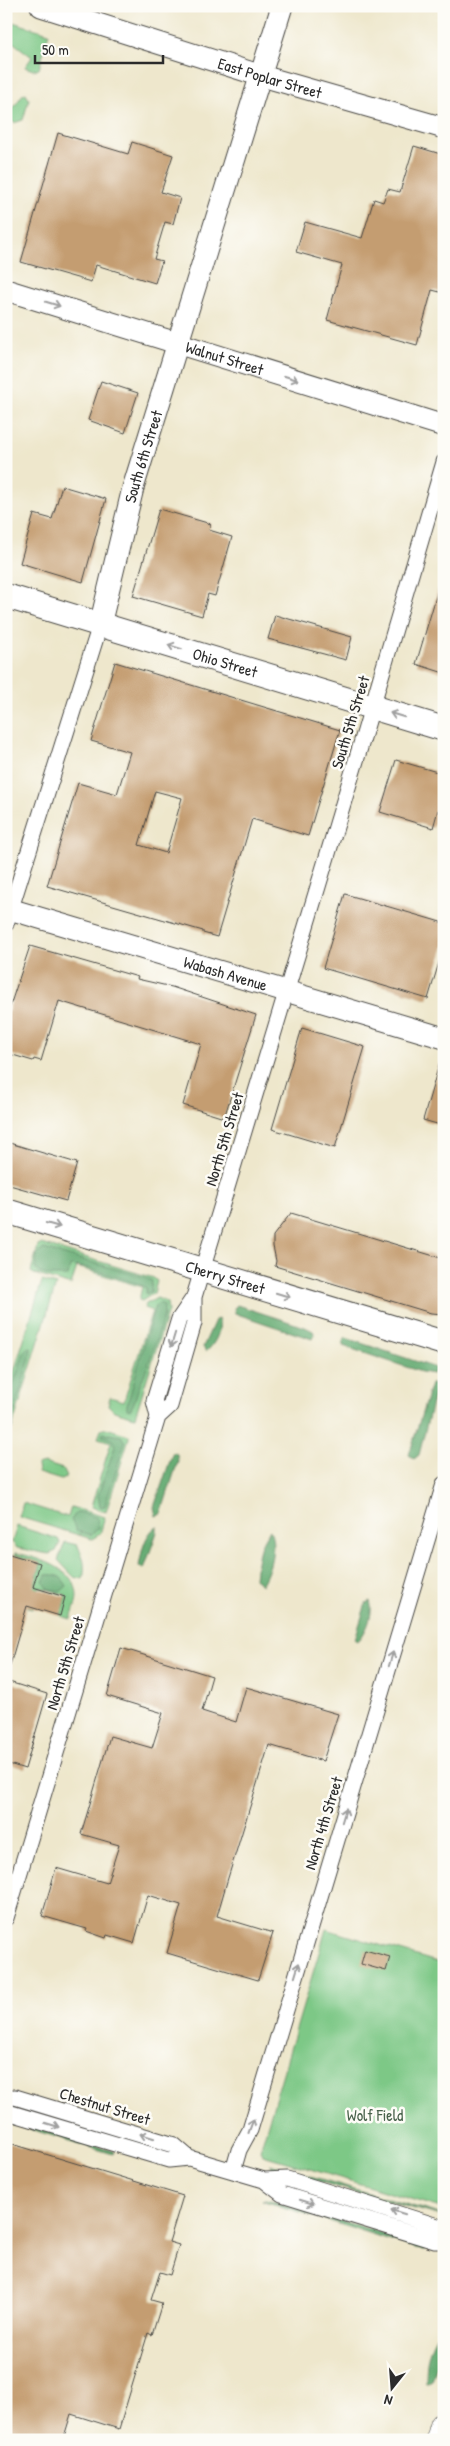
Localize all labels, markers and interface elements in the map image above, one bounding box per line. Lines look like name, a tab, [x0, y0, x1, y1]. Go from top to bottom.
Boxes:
scale bar	[35, 32, 162, 64]
text: 50 m	[42, 39, 69, 60]
street label: East Poplar Street	[215, 52, 325, 104]
one-way arrow	[45, 299, 61, 309]
street label: Walnut Street	[183, 335, 267, 381]
one-way arrow	[283, 373, 299, 383]
street label: South 6th Street	[119, 407, 168, 505]
one-way arrow	[167, 642, 183, 652]
street label: Ohio Street	[190, 642, 261, 683]
street label: South 5th Street	[325, 672, 375, 771]
one-way arrow	[389, 709, 405, 719]
street label: Wabash Avenue	[181, 950, 271, 996]
street label: North 5th Street	[199, 1089, 249, 1189]
one-way arrow	[45, 1221, 61, 1231]
street label: Cherry Street	[183, 1255, 268, 1300]
one-way arrow	[274, 1290, 290, 1300]
one-way arrow	[167, 1332, 177, 1348]
street label: North 5th Street	[40, 1613, 90, 1713]
one-way arrow	[387, 1652, 397, 1668]
street label: North 4th Street	[298, 1773, 348, 1872]
one-way arrow	[340, 1807, 350, 1823]
one-way arrow	[293, 1963, 303, 1979]
street label: Chestnut Street	[57, 2082, 153, 2130]
park label: Wolf Field	[347, 2104, 403, 2126]
one-way arrow	[247, 2119, 256, 2134]
one-way arrow	[44, 2120, 60, 2130]
one-way arrow	[139, 2131, 155, 2141]
one-way arrow	[298, 2197, 314, 2207]
one-way arrow	[390, 2207, 406, 2217]
north arrow	[368, 2364, 418, 2414]
text: N	[381, 2391, 394, 2411]

